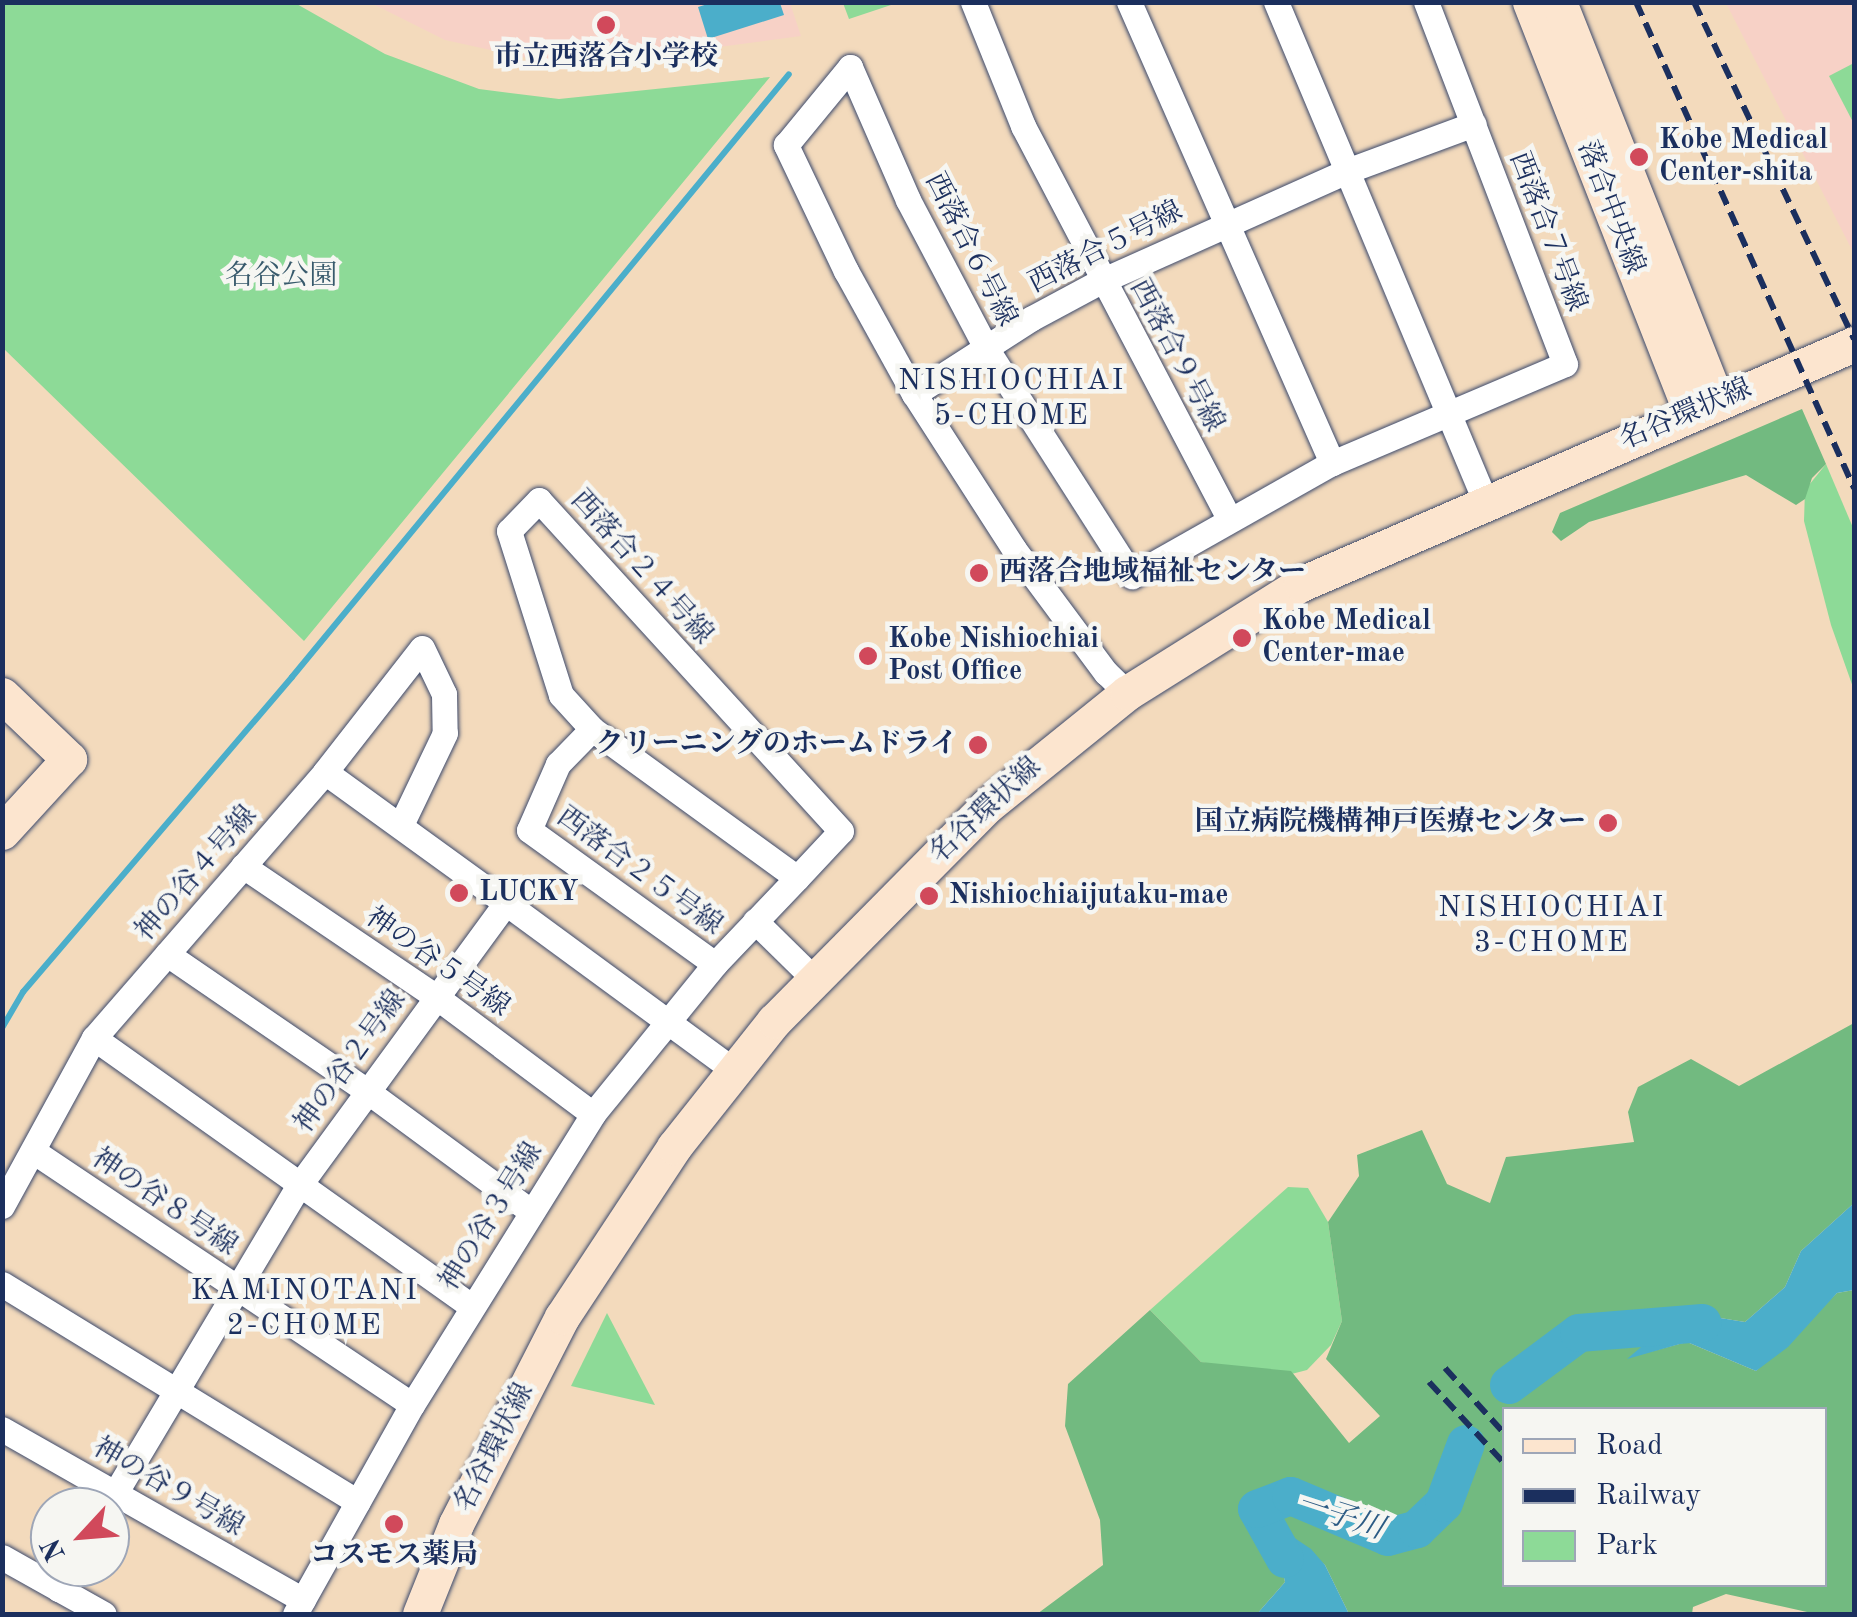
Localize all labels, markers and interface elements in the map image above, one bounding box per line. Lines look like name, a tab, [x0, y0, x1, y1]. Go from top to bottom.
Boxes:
marker: 市立西落合小学校	[595, 14, 617, 36]
place label: 市立西落合小学校	[494, 41, 718, 75]
place label: Kobe Medical Center-shita	[1659, 124, 1828, 190]
street label: 落合中央線	[1569, 137, 1651, 279]
marker: Kobe Medical Center-shita	[1628, 146, 1650, 168]
street label: 西落合７号線	[1501, 148, 1593, 316]
street label: 西落合６号線	[917, 168, 1023, 332]
street label: 西落合５号線	[1024, 195, 1188, 301]
park label: 名谷公園	[225, 260, 337, 294]
street label: 西落合９号線	[1122, 274, 1230, 438]
district label: NISHIOCHIAI 5-CHOME	[898, 363, 1126, 434]
street label: 名谷環状線	[1615, 372, 1757, 458]
street label: 西落合２４号線	[563, 484, 719, 652]
place label: 西落合地域福祉センター	[999, 556, 1307, 590]
marker: 西落合地域福祉センター	[968, 562, 990, 584]
place label: Kobe Medical Center-mae	[1262, 605, 1431, 671]
place label: Kobe Nishiochiai Post Office	[888, 623, 1099, 689]
marker: Kobe Medical Center-mae	[1231, 627, 1253, 649]
marker: Kobe Nishiochiai Post Office	[857, 645, 879, 667]
place label: クリーニングのホームドライ	[594, 728, 958, 762]
marker: クリーニングのホームドライ	[967, 734, 989, 756]
street label: 名谷環状線	[923, 751, 1049, 871]
street label: 神の谷４号線	[129, 800, 265, 948]
street label: 西落合２５号線	[550, 801, 728, 943]
place label: 国立病院機構神戸医療センター	[1194, 806, 1586, 840]
marker: 国立病院機構神戸医療センター	[1595, 810, 1621, 836]
place label: LUCKY	[479, 876, 579, 910]
place label: Nishiochiaijutaku-mae	[949, 879, 1228, 913]
marker: LUCKY	[448, 882, 470, 904]
marker: Nishiochiaijutaku-mae	[918, 885, 940, 907]
district label: NISHIOCHIAI 3-CHOME	[1438, 890, 1666, 960]
street label: 神の谷５号線	[359, 901, 515, 1025]
street label: 神の谷２号線	[288, 984, 414, 1140]
street label: 神の谷３号線	[433, 1137, 551, 1297]
street label: 神の谷８号線	[85, 1142, 243, 1264]
district label: KAMINOTANI 2-CHOME	[191, 1273, 419, 1344]
street label: 名谷環状線	[448, 1378, 542, 1518]
legend	[1502, 1407, 1827, 1587]
street label: 神の谷９号線	[87, 1431, 249, 1545]
text: Road	[1596, 1431, 1663, 1461]
text: Railway	[1596, 1481, 1701, 1511]
water label: 一子川	[1292, 1486, 1388, 1548]
north arrow	[30, 1487, 130, 1587]
marker: コスモス薬局	[383, 1513, 405, 1535]
text: Park	[1596, 1531, 1658, 1561]
text: N	[38, 1534, 72, 1565]
place label: コスモス薬局	[310, 1539, 478, 1573]

